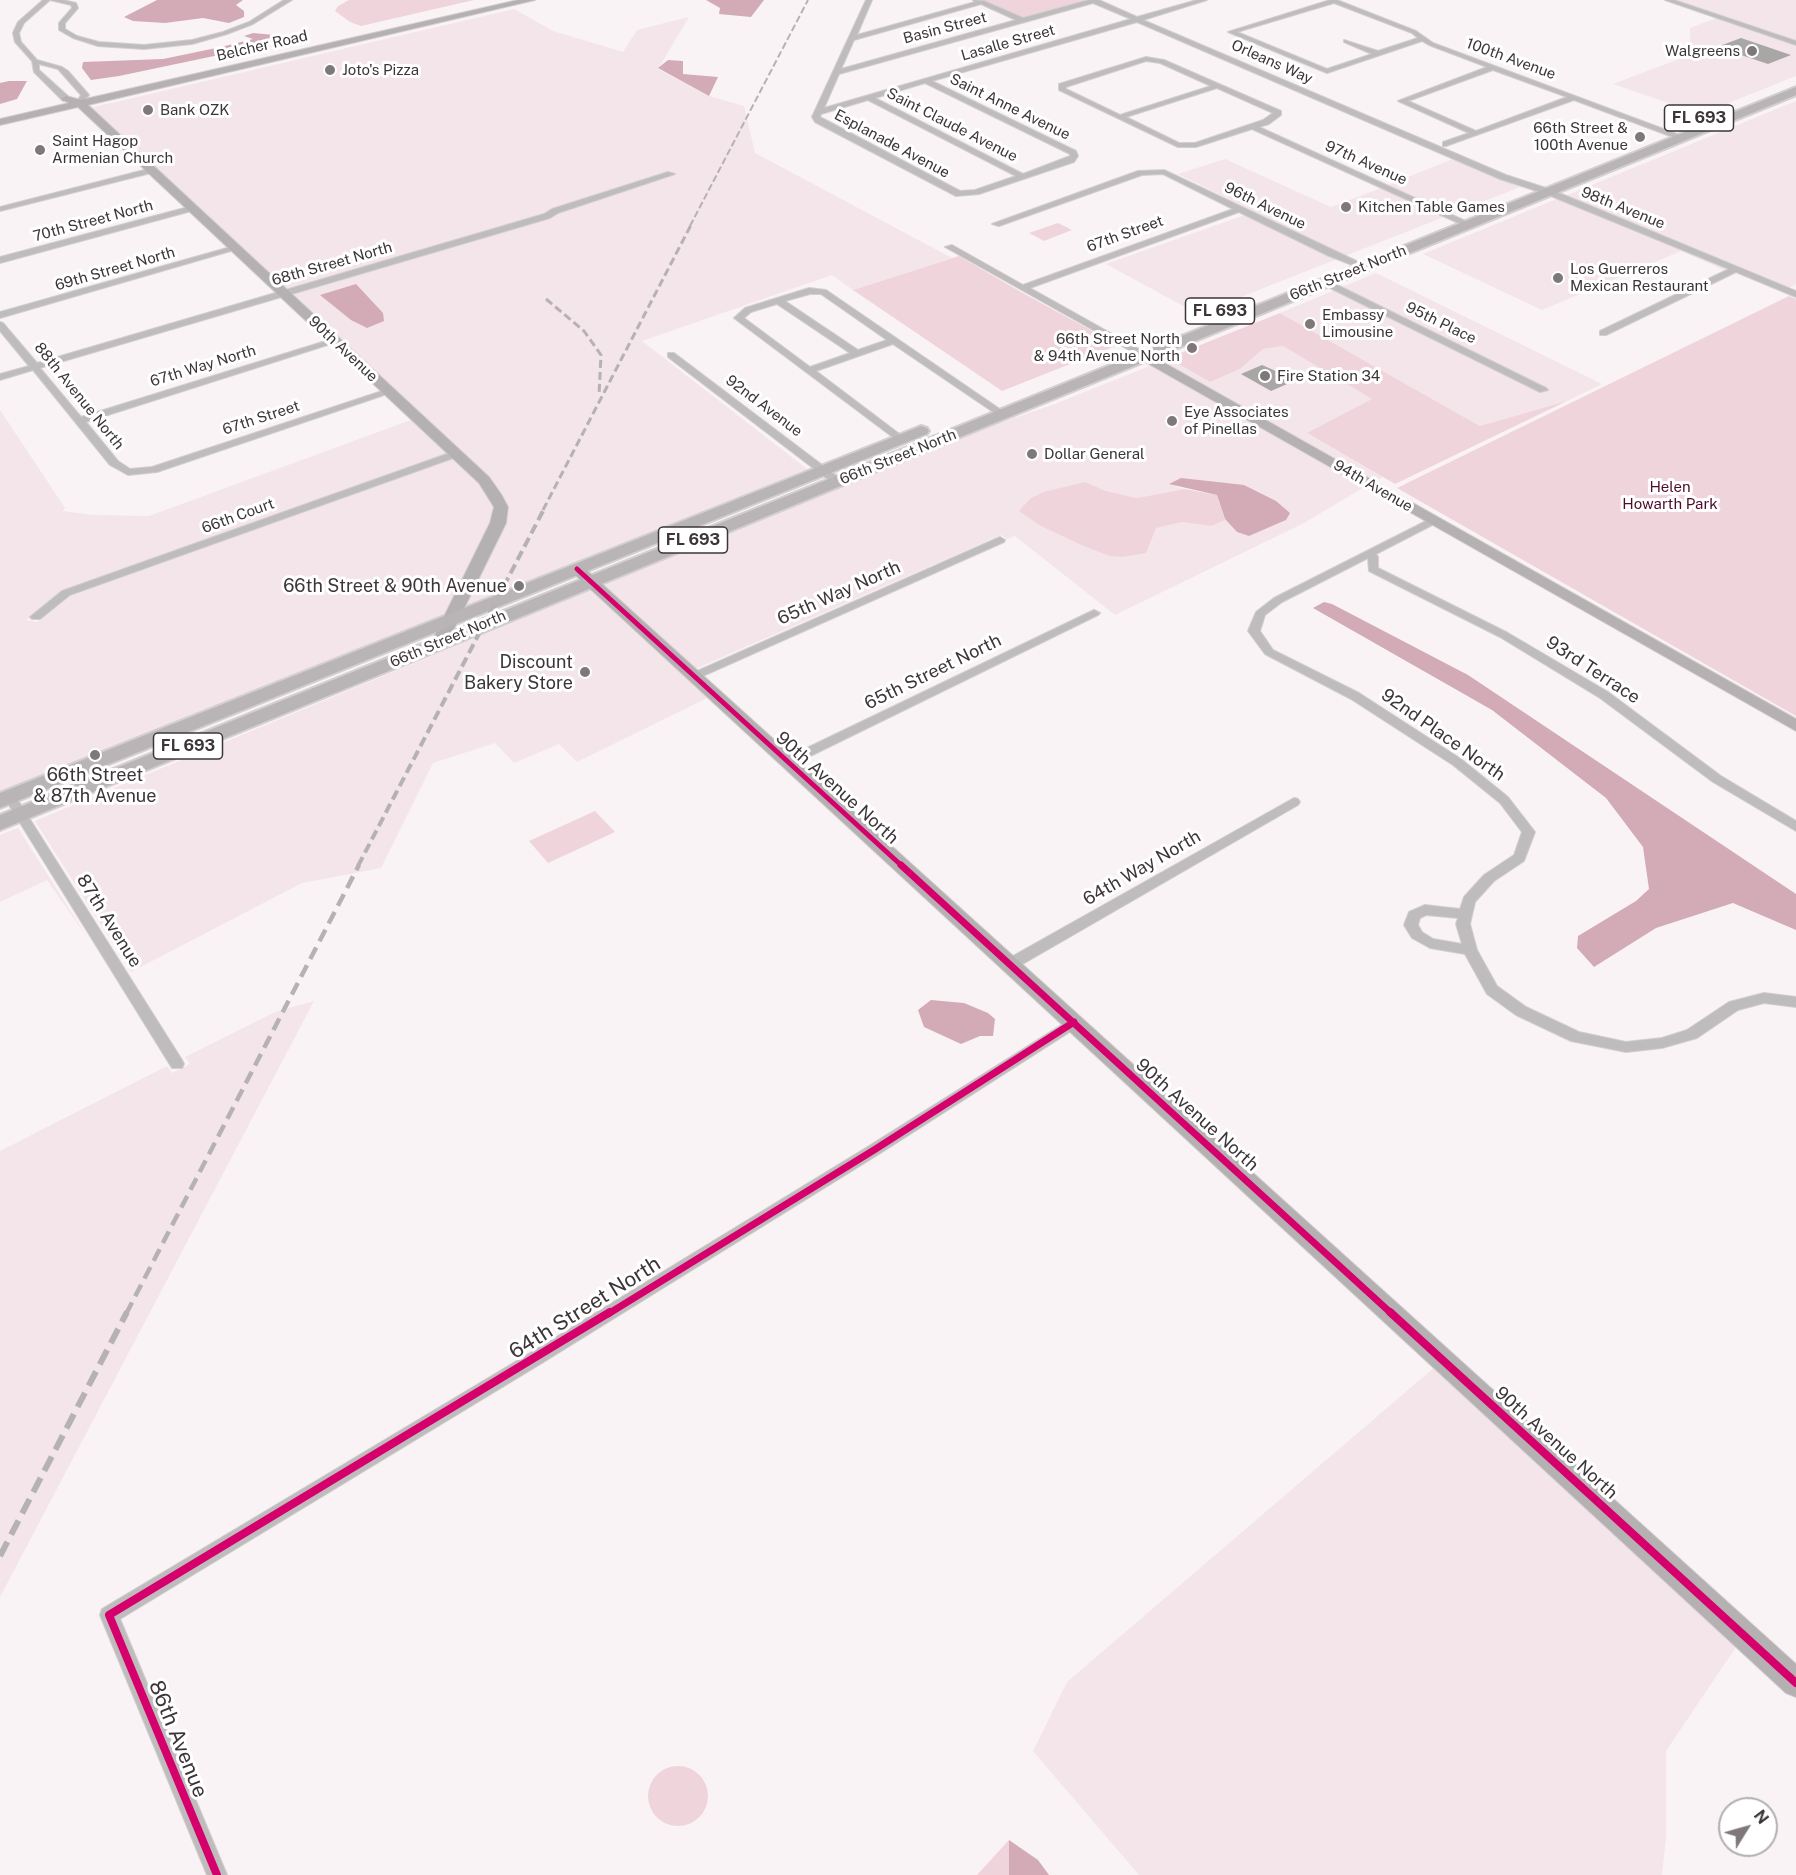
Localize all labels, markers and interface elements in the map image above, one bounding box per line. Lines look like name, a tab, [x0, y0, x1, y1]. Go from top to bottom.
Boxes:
street label: Basin Street	[901, 8, 989, 48]
street label: Lasalle Street	[959, 21, 1057, 65]
street label: Belcher Road	[215, 27, 309, 65]
street label: 100th Avenue	[1464, 34, 1558, 84]
street label: Orleans Way	[1229, 36, 1315, 88]
place label: Walgreens	[1665, 42, 1740, 60]
marker: Walgreens	[1745, 44, 1759, 58]
place label: Joto's Pizza	[342, 61, 419, 79]
marker: Joto's Pizza	[323, 63, 337, 77]
street label: Saint Anne Avenue	[947, 70, 1073, 144]
street label: Saint Claude Avenue	[884, 84, 1020, 166]
place label: Bank OZK	[160, 101, 229, 119]
marker: Bank OZK	[141, 103, 155, 117]
road number: FL 693	[1664, 105, 1734, 131]
street label: Esplanade Avenue	[831, 106, 953, 182]
place label: 66th Street & 100th Avenue	[1533, 119, 1628, 154]
marker: 66th Street & 100th Avenue	[1633, 130, 1647, 144]
place label: Saint Hagop Armenian Church	[52, 132, 173, 167]
street label: 97th Avenue	[1322, 137, 1410, 189]
marker: Saint Hagop Armenian Church	[33, 143, 47, 157]
street label: 96th Avenue	[1221, 179, 1309, 233]
street label: 98th Avenue	[1579, 183, 1667, 233]
street label: 70th Street North	[31, 196, 155, 246]
place label: Kitchen Table Games	[1358, 198, 1505, 216]
marker: Kitchen Table Games	[1339, 200, 1353, 214]
street label: 67th Street	[1084, 212, 1166, 256]
street label: 68th Street North	[270, 238, 394, 290]
street label: 66th Street North	[1287, 241, 1409, 305]
street label: 69th Street North	[53, 243, 177, 295]
place label: Los Guerreros Mexican Restaurant	[1570, 260, 1709, 295]
marker: Los Guerreros Mexican Restaurant	[1551, 271, 1565, 285]
road number: FL 693	[1186, 298, 1254, 324]
street label: 95th Place	[1403, 298, 1479, 348]
place label: Embassy Limousine	[1322, 306, 1393, 341]
street label: 90th Avenue	[305, 312, 381, 386]
marker: Embassy Limousine	[1303, 317, 1317, 331]
place label: 66th Street North & 94th Avenue North	[1034, 330, 1180, 365]
street label: 88th Avenue North	[30, 339, 128, 453]
street label: 67th Way North	[148, 341, 258, 391]
marker: 66th Street North & 94th Avenue North	[1185, 341, 1199, 355]
place label: Fire Station 34	[1277, 367, 1380, 385]
marker: Fire Station 34	[1258, 369, 1272, 383]
street label: 92nd Avenue	[722, 371, 806, 441]
street label: 67th Street	[220, 397, 302, 439]
place label: Eye Associates of Pinellas	[1184, 403, 1289, 438]
marker: Eye Associates of Pinellas	[1165, 414, 1179, 428]
street label: 66th Street North	[837, 425, 959, 489]
place label: Dollar General	[1044, 445, 1145, 463]
marker: Dollar General	[1025, 447, 1039, 461]
street label: 94th Avenue	[1330, 456, 1416, 516]
park label: Helen Howarth Park	[1622, 478, 1718, 513]
street label: 66th Court	[199, 495, 277, 537]
road number: FL 693	[658, 527, 728, 553]
street label: 65th Way North	[774, 556, 904, 630]
place label: 66th Street & 90th Avenue	[283, 575, 507, 597]
marker: 66th Street & 90th Avenue	[512, 579, 526, 593]
street label: 66th Street North	[387, 606, 509, 672]
street label: 65th Street North	[861, 630, 1005, 714]
street label: 93rd Terrace	[1542, 632, 1644, 708]
place label: Discount Bakery Store	[464, 651, 573, 694]
marker: Discount Bakery Store	[578, 665, 592, 679]
street label: 92nd Place North	[1377, 684, 1509, 786]
street label: 90th Avenue North	[771, 727, 903, 849]
road number: FL 693	[154, 733, 222, 759]
marker: 66th Street & 87th Avenue	[88, 748, 102, 762]
place label: 66th Street & 87th Avenue	[34, 764, 156, 806]
street label: 64th Way North	[1079, 826, 1205, 910]
street label: 87th Avenue	[72, 870, 146, 972]
street label: 90th Avenue North	[1131, 1054, 1263, 1176]
street label: 64th Street North	[505, 1251, 665, 1365]
street label: 90th Avenue North	[1490, 1382, 1622, 1504]
street label: 86th Avenue	[143, 1677, 213, 1801]
north arrow	[1718, 1797, 1778, 1857]
text: N	[1750, 1806, 1773, 1828]

